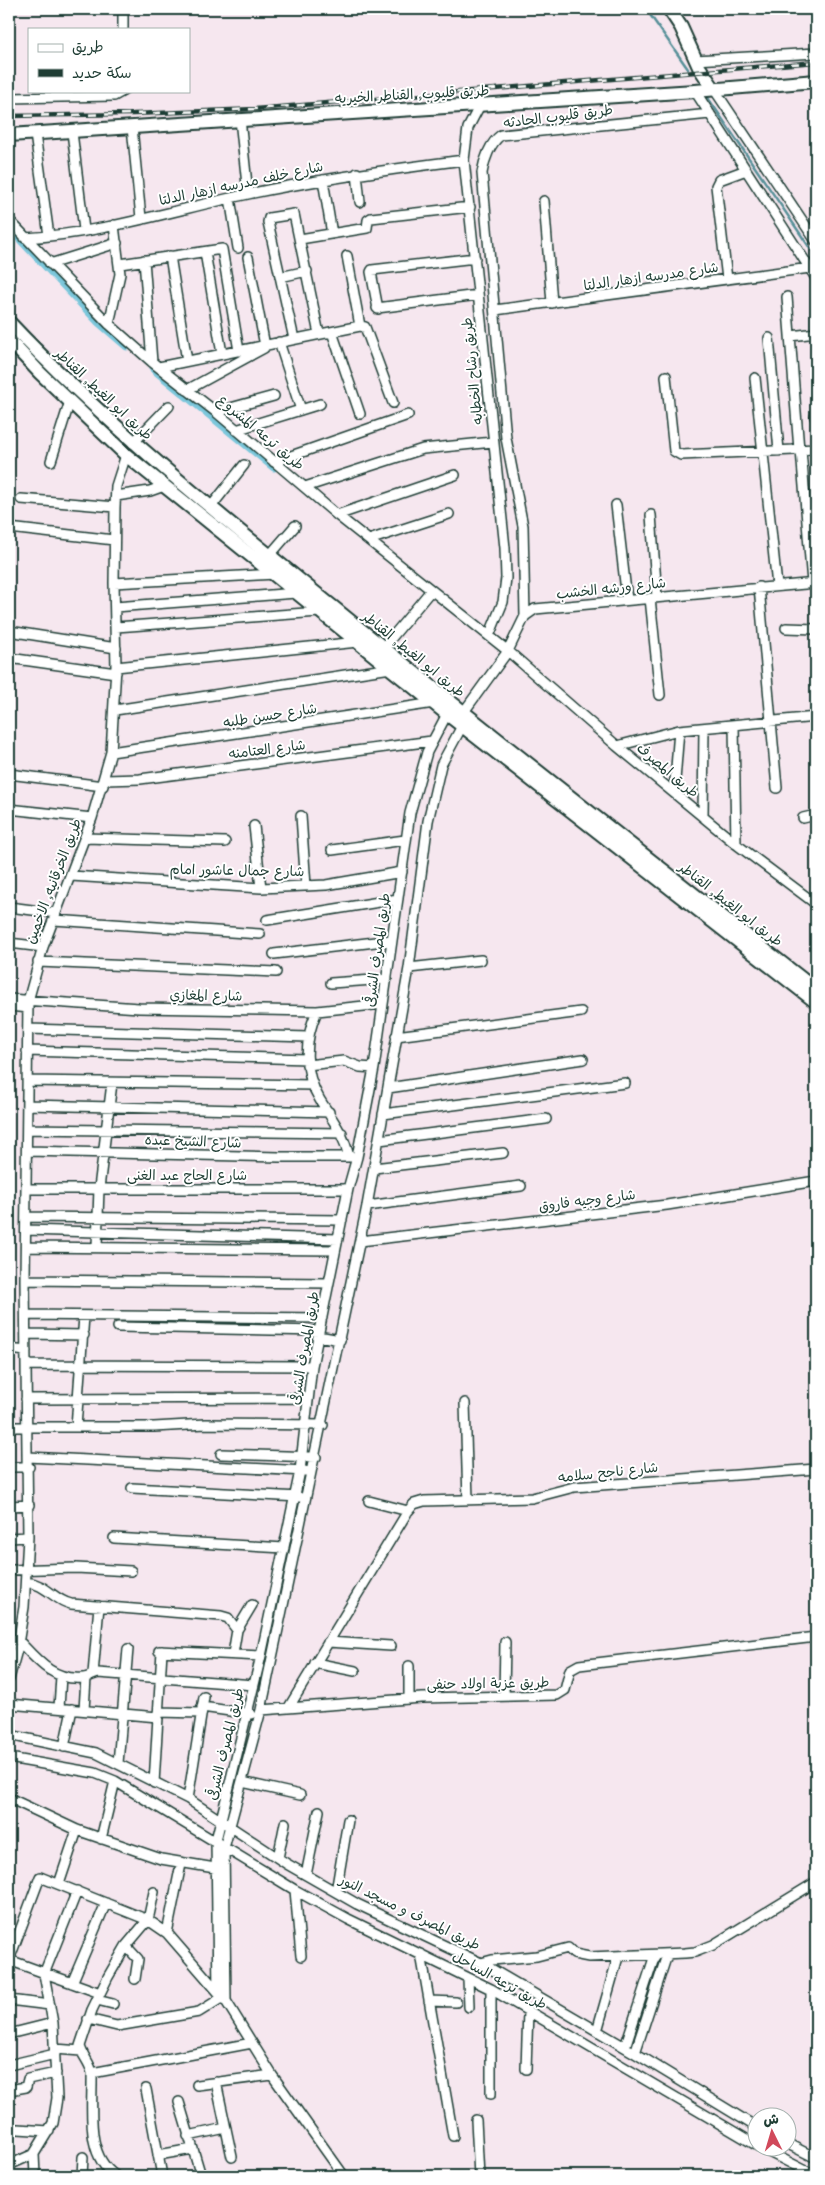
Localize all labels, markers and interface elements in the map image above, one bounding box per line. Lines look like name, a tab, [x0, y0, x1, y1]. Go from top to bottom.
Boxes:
legend	[28, 28, 190, 92]
text: طريق	[72, 36, 104, 56]
text: سكة حديد	[72, 62, 132, 82]
street label: طريق قليوب, القناطر الخيريه	[334, 80, 490, 107]
street label: طريق قليوب الحادثه	[502, 99, 614, 132]
street label: شارع خلف مدرسه ازهار الدلتا	[157, 156, 325, 210]
street label: شارع مدرسه ازهار الدلتا	[582, 257, 720, 295]
street label: طريق رشاح الخطابه	[456, 316, 488, 426]
street label: طريق ابو الغيط, القناطر	[51, 343, 157, 444]
street label: طريق ترعه المشروع	[212, 389, 309, 475]
street label: شارع ورشه الخشب	[555, 572, 667, 604]
street label: طريق ابو الغيط, القناطر	[358, 606, 470, 701]
street label: شارع حسن طلبه	[222, 698, 318, 732]
street label: شارع العتامنه	[227, 734, 307, 764]
street label: طريق المصرف	[633, 738, 703, 801]
street label: طريق الخرقانيه, الاخمين	[20, 815, 85, 946]
street label: طريق ابو الغيط, القناطر	[675, 856, 787, 950]
street label: شارع جمال عاشور امام	[169, 859, 305, 882]
street label: طريق المصرف الشرقى	[359, 892, 394, 1008]
street label: شارع المغازي	[169, 984, 243, 1007]
street label: شارع الشيخ عبده	[144, 1129, 242, 1153]
street label: شارع الحاج عبد الغنى	[127, 1165, 247, 1185]
street label: شارع وجيه فاروق	[537, 1184, 637, 1216]
street label: طريق المصرف الشرقى	[284, 1290, 323, 1406]
street label: شارع ناجح سلامه	[557, 1457, 659, 1487]
street label: طريق عزبة اولاد حنفى	[426, 1672, 550, 1693]
street label: طريق المصرف الشرقى	[201, 1686, 248, 1802]
street label: طريق المصرف و مسجد النور	[335, 1869, 484, 1955]
street label: طريق ترعه الساحل	[450, 1946, 551, 2013]
north arrow	[748, 2108, 798, 2158]
text: ش	[762, 2108, 779, 2129]

